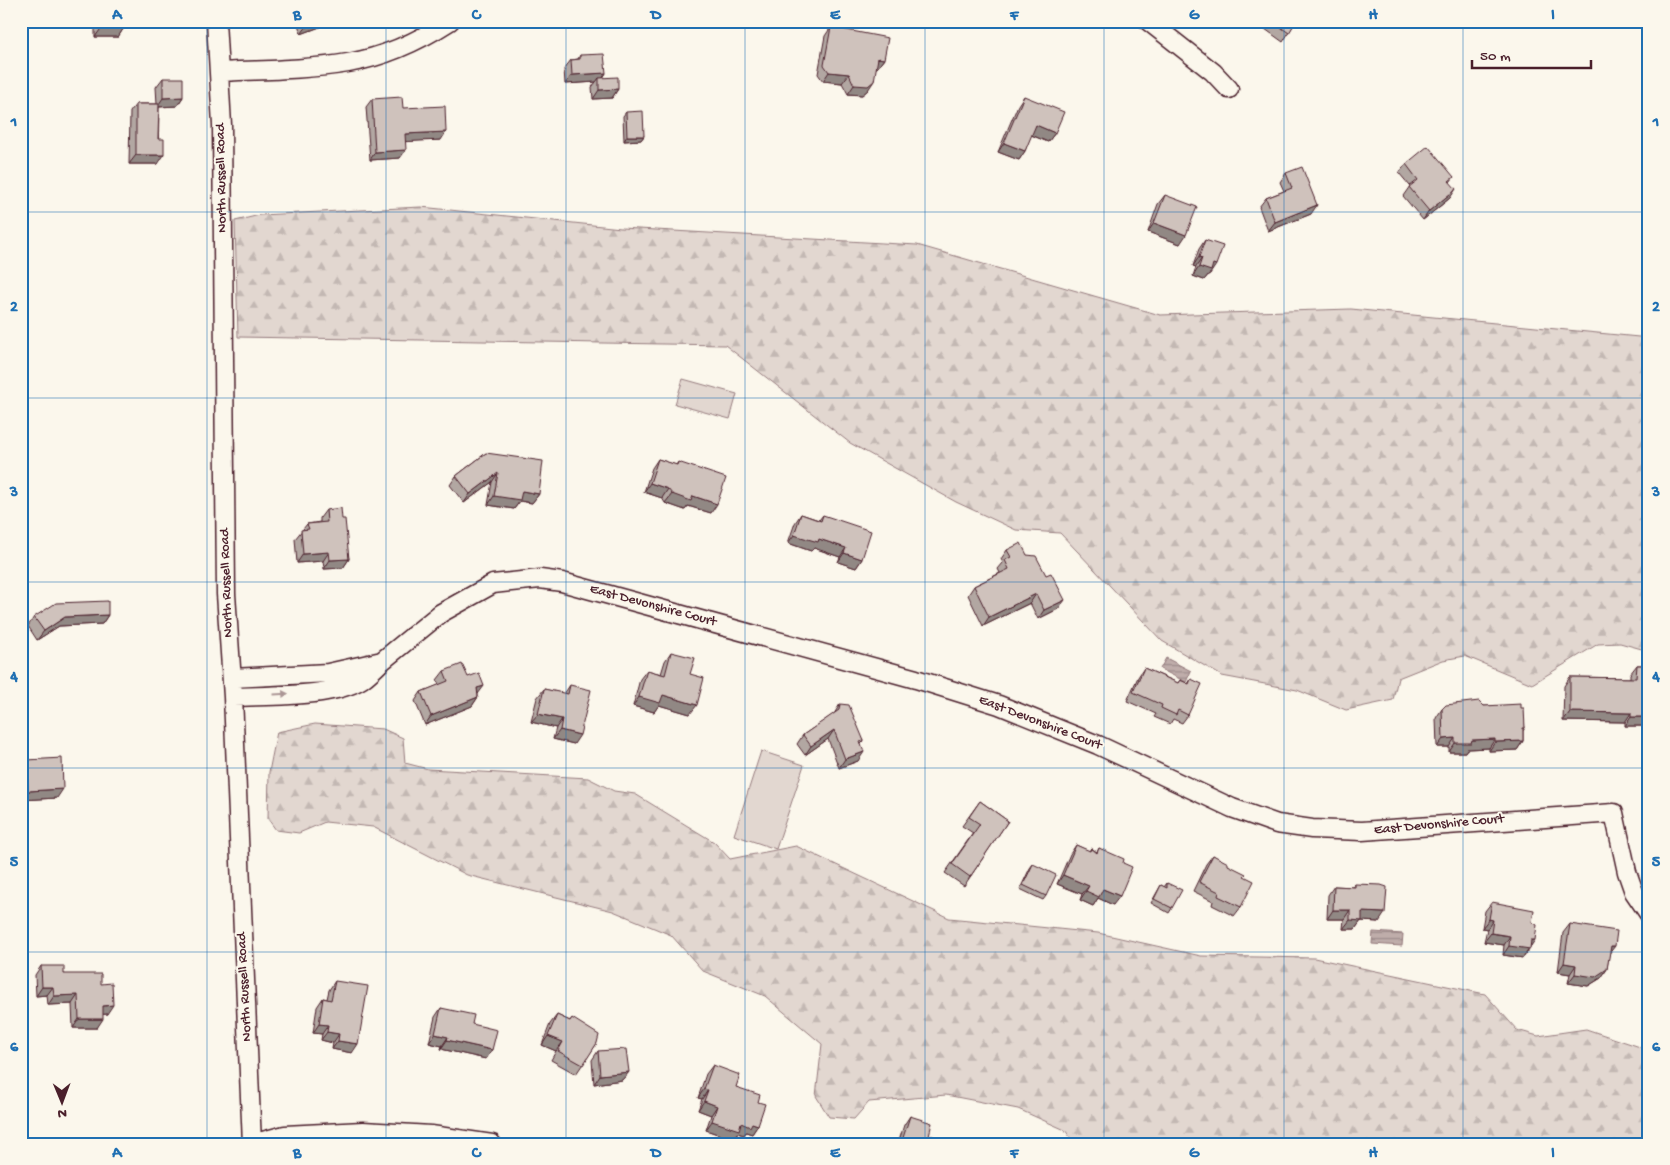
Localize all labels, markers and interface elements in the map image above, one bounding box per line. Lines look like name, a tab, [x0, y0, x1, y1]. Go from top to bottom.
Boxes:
text: A	[111, 7, 123, 26]
text: B	[292, 7, 302, 26]
text: C	[471, 7, 482, 26]
text: D	[649, 7, 662, 26]
text: E	[830, 7, 841, 26]
text: F	[1009, 7, 1020, 26]
text: G	[1189, 7, 1200, 26]
text: H	[1368, 7, 1378, 26]
text: I	[1551, 7, 1555, 26]
scale bar	[1472, 38, 1591, 70]
text: 50 m	[1480, 48, 1511, 66]
text: 1	[10, 114, 17, 133]
text: 1	[1652, 114, 1659, 133]
street label: North Russell Road	[213, 121, 231, 233]
text: 2	[10, 299, 18, 318]
text: 2	[1652, 299, 1660, 318]
text: 3	[9, 484, 18, 503]
text: 3	[1651, 484, 1660, 503]
street label: North Russell Road	[217, 526, 237, 638]
street label: East Devonshire Court	[588, 581, 719, 631]
text: 4	[9, 669, 18, 688]
text: 4	[1651, 669, 1660, 688]
one-way arrow	[274, 690, 290, 698]
street label: East Devonshire Court	[976, 692, 1105, 755]
street label: East Devonshire Court	[1373, 811, 1506, 839]
text: 5	[10, 854, 19, 873]
text: 5	[1652, 854, 1661, 873]
street label: North Russell Road	[234, 930, 256, 1042]
text: 6	[10, 1039, 19, 1058]
text: 6	[1652, 1039, 1661, 1058]
north arrow	[38, 1078, 88, 1128]
text: N	[57, 1104, 67, 1121]
text: A	[111, 1145, 123, 1164]
text: B	[292, 1145, 302, 1164]
text: C	[471, 1145, 482, 1164]
text: D	[649, 1145, 662, 1164]
text: E	[830, 1145, 841, 1164]
text: F	[1009, 1145, 1020, 1164]
text: G	[1189, 1145, 1200, 1164]
text: H	[1368, 1145, 1378, 1164]
text: I	[1551, 1145, 1555, 1164]

